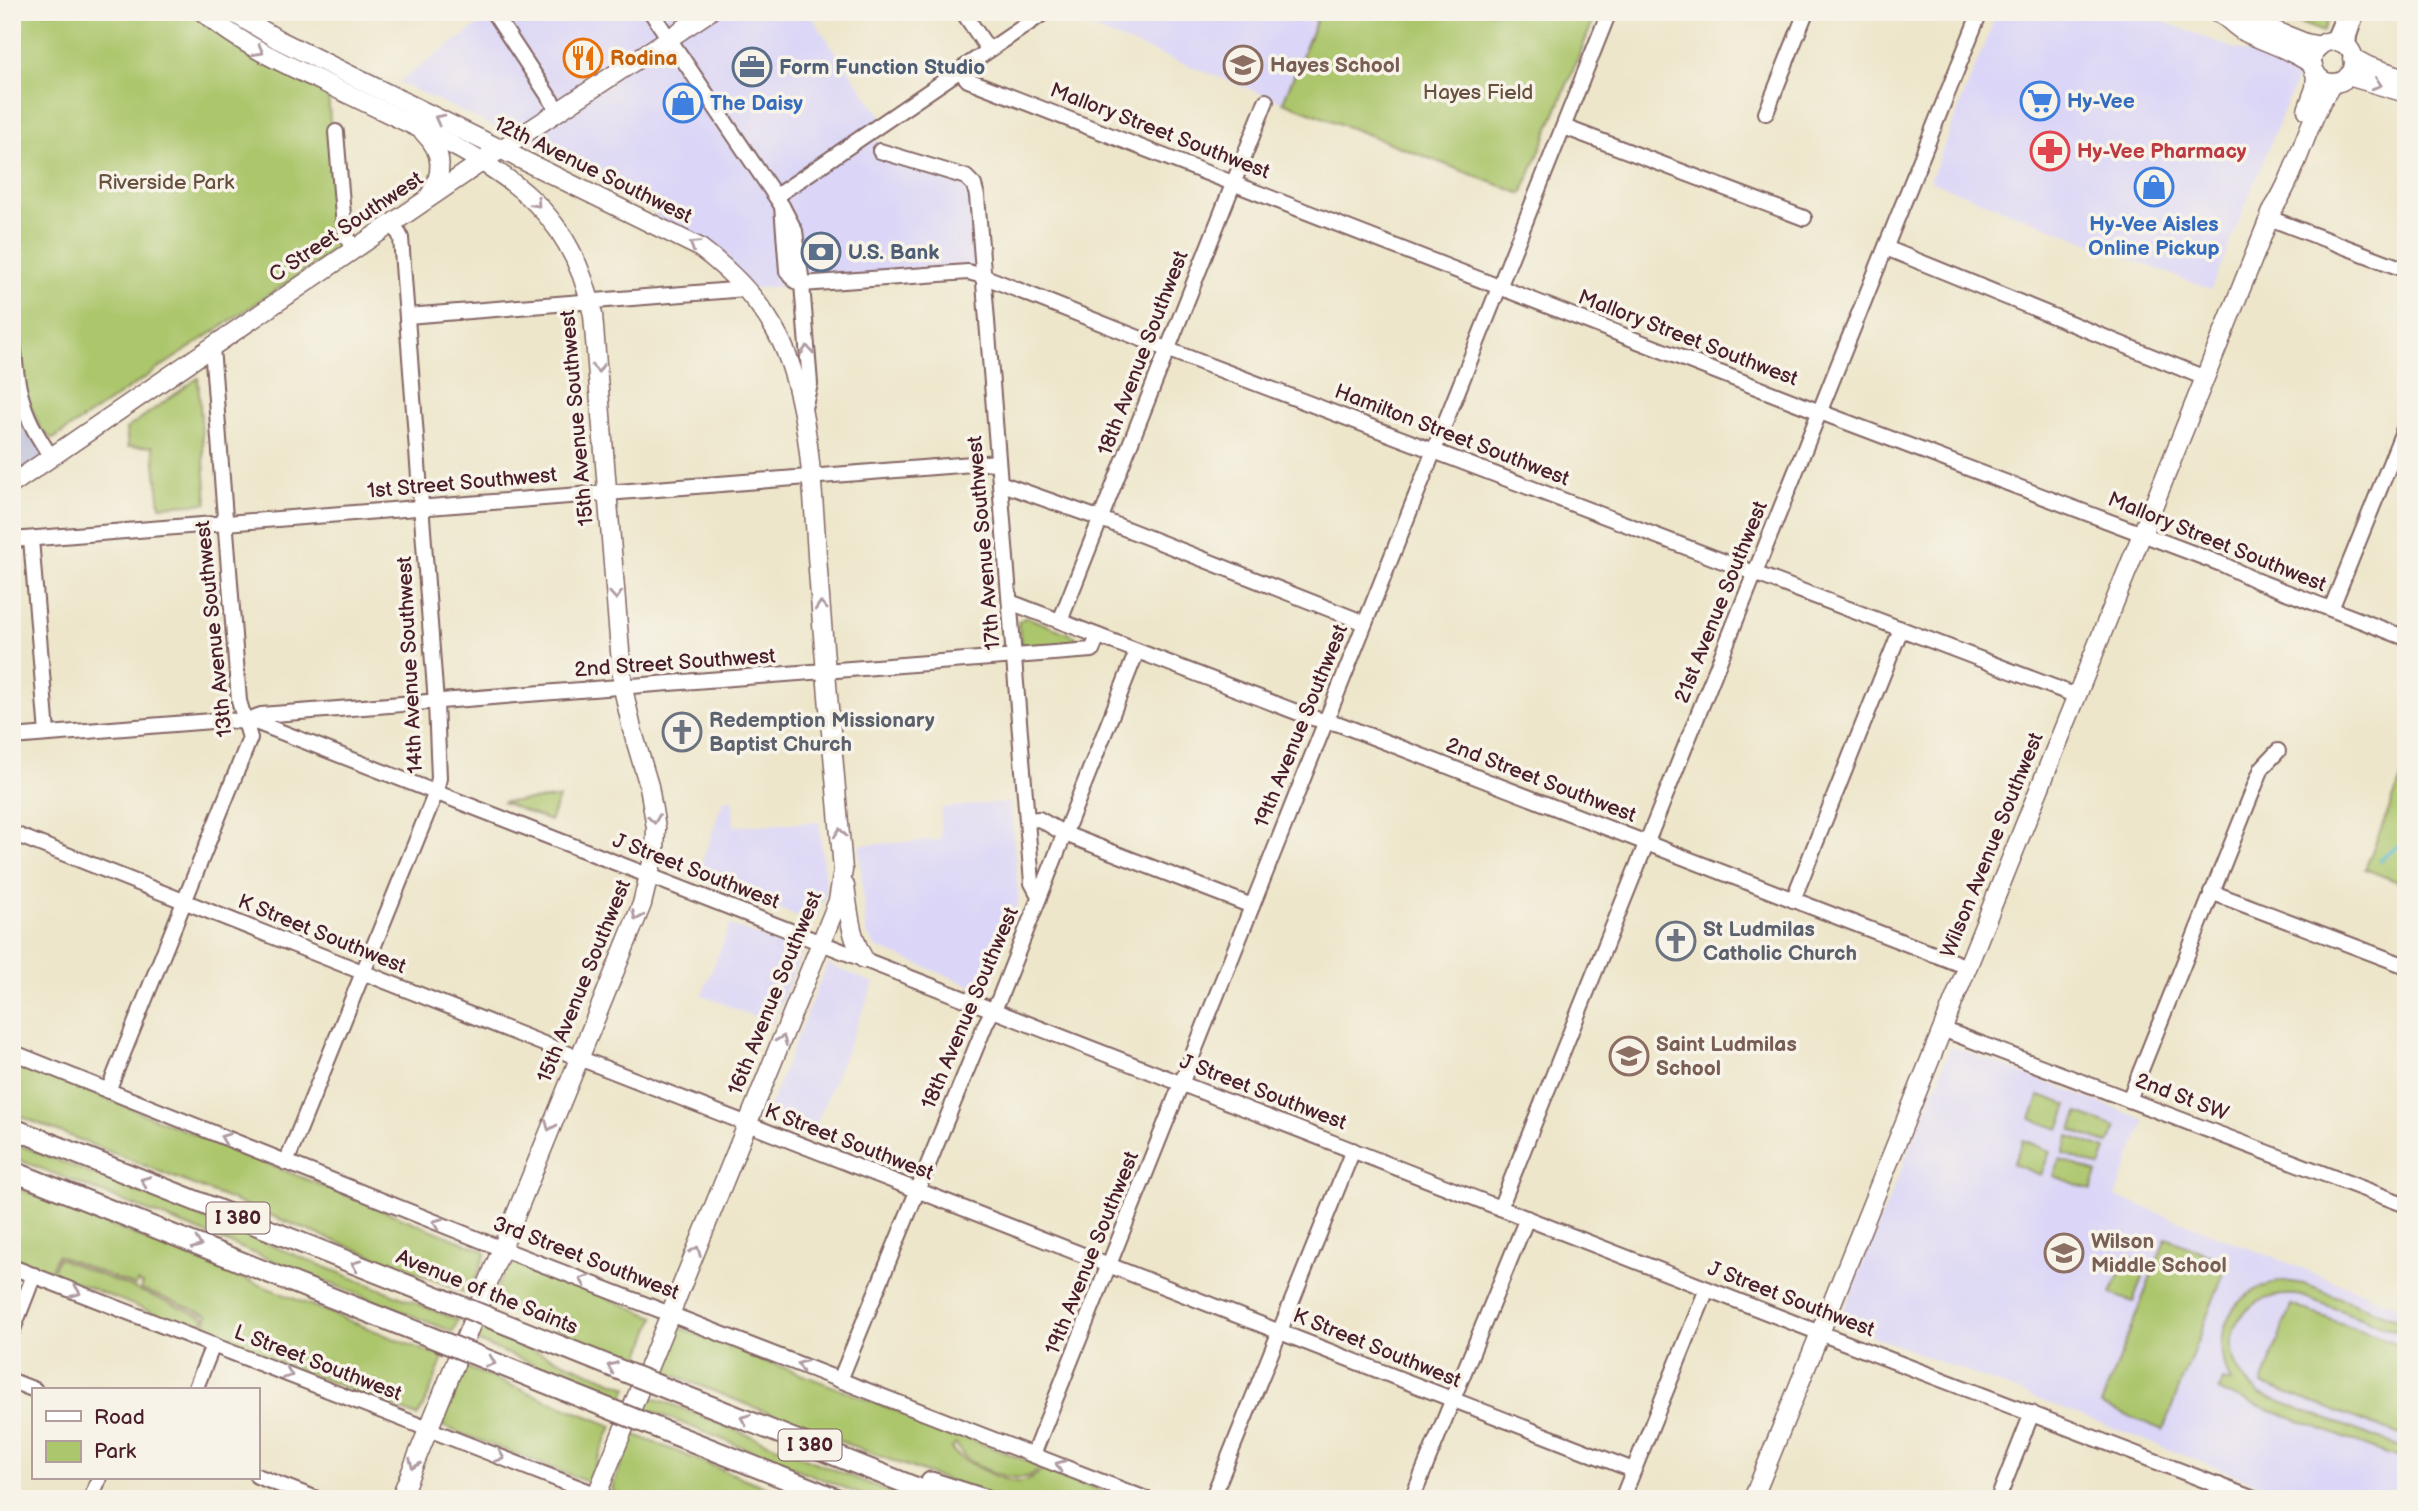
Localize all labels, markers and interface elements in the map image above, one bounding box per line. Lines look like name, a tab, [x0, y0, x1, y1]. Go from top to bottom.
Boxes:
restaurant icon: Rodina	[562, 37, 604, 79]
one-way arrow	[252, 43, 264, 56]
school or university icon: Hayes School	[1222, 44, 1264, 86]
place label: Rodina	[610, 46, 678, 71]
office icon: Form Function Studio	[731, 46, 773, 88]
place label: Hayes School	[1270, 53, 1400, 78]
place label: Form Function Studio	[779, 55, 985, 80]
one-way arrow	[2371, 75, 2383, 90]
street label: Mallory Street Southwest	[1047, 78, 1274, 185]
park label: Hayes Field	[1423, 80, 1533, 105]
supermarket icon: Hy-Vee	[2019, 80, 2061, 122]
shop icon: The Daisy	[662, 82, 704, 124]
place label: Hy-Vee	[2067, 89, 2135, 114]
place label: The Daisy	[710, 91, 803, 116]
street label: 12th Avenue Southwest	[490, 111, 697, 229]
one-way arrow	[434, 114, 446, 128]
pharmacy icon: Hy-Vee Pharmacy	[2029, 130, 2071, 172]
place label: Hy-Vee Pharmacy	[2077, 139, 2247, 164]
street label: C Street Southwest	[264, 166, 428, 288]
shop icon: Hy-Vee Aisles Online Pickup	[2133, 166, 2175, 208]
park label: Riverside Park	[98, 170, 235, 195]
one-way arrow	[528, 195, 541, 208]
place label: Hy-Vee Aisles Online Pickup	[2088, 212, 2220, 261]
bank icon: U.S. Bank	[800, 231, 842, 273]
place label: U.S. Bank	[848, 240, 939, 265]
one-way arrow	[689, 241, 702, 254]
street label: 18th Avenue Southwest	[1092, 247, 1194, 459]
street label: Mallory Street Southwest	[1575, 285, 1802, 392]
street label: 15th Avenue Southwest	[555, 308, 599, 527]
one-way arrow	[800, 344, 815, 355]
one-way arrow	[590, 363, 605, 374]
street label: Hamilton Street Southwest	[1331, 379, 1573, 492]
street label: 17th Avenue Southwest	[962, 434, 1006, 651]
street label: 1st Street Southwest	[366, 462, 558, 504]
street label: Mallory Street Southwest	[2104, 487, 2330, 597]
street label: 21st Avenue Southwest	[1669, 497, 1773, 707]
street label: 13th Avenue Southwest	[190, 519, 238, 739]
street label: 14th Avenue Southwest	[392, 555, 428, 774]
one-way arrow	[608, 590, 623, 601]
one-way arrow	[814, 600, 829, 611]
street label: 19th Avenue Southwest	[1249, 620, 1353, 831]
street label: 2nd Street Southwest	[574, 643, 777, 683]
place label: Redemption Missionary Baptist Church	[709, 708, 935, 757]
church icon: Redemption Missionary Baptist Church	[661, 711, 703, 753]
street label: Wilson Avenue Southwest	[1935, 728, 2049, 961]
street label: 2nd Street Southwest	[1442, 732, 1640, 828]
one-way arrow	[646, 813, 661, 825]
one-way arrow	[832, 827, 847, 839]
street label: J Street Southwest	[609, 828, 783, 915]
street label: 15th Avenue Southwest	[532, 875, 636, 1086]
street label: 16th Avenue Southwest	[723, 887, 828, 1099]
street label: K Street Southwest	[234, 889, 410, 979]
street label: 18th Avenue Southwest	[916, 903, 1024, 1113]
one-way arrow	[631, 908, 645, 921]
place label: St Ludmilas Catholic Church	[1703, 917, 1857, 966]
church icon: St Ludmilas Catholic Church	[1655, 920, 1697, 962]
place label: Saint Ludmilas School	[1656, 1032, 1797, 1081]
one-way arrow	[773, 1034, 787, 1046]
school or university icon: Saint Ludmilas School	[1608, 1035, 1650, 1077]
street label: J Street Southwest	[1176, 1049, 1350, 1136]
street label: 2nd St SW	[2132, 1068, 2232, 1126]
street label: K Street Southwest	[761, 1098, 938, 1186]
one-way arrow	[545, 1119, 559, 1131]
one-way arrow	[220, 1133, 232, 1147]
street label: 19th Avenue Southwest	[1040, 1147, 1144, 1358]
one-way arrow	[140, 1175, 152, 1189]
road number: I 380	[206, 1202, 270, 1234]
street label: 3rd Street Southwest	[489, 1211, 683, 1305]
one-way arrow	[431, 1217, 443, 1231]
place label: Wilson Middle School	[2091, 1229, 2227, 1278]
school or university icon: Wilson Middle School	[2043, 1232, 2085, 1274]
one-way arrow	[190, 1236, 202, 1250]
street label: Avenue of the Saints	[392, 1244, 582, 1340]
one-way arrow	[688, 1245, 702, 1258]
street label: J Street Southwest	[1704, 1256, 1878, 1343]
one-way arrow	[351, 1259, 363, 1273]
one-way arrow	[578, 1275, 590, 1289]
one-way arrow	[69, 1283, 81, 1297]
street label: K Street Southwest	[1289, 1303, 1465, 1393]
street label: L Street Southwest	[231, 1320, 406, 1407]
one-way arrow	[485, 1353, 497, 1367]
one-way arrow	[796, 1360, 808, 1374]
one-way arrow	[607, 1361, 619, 1375]
one-way arrow	[281, 1366, 293, 1380]
legend	[32, 1388, 259, 1480]
text: Road	[94, 1405, 145, 1430]
one-way arrow	[739, 1414, 751, 1428]
road number: I 380	[778, 1429, 842, 1460]
text: Park	[94, 1439, 137, 1464]
one-way arrow	[493, 1448, 505, 1462]
one-way arrow	[408, 1457, 422, 1469]
one-way arrow	[1054, 1459, 1066, 1473]

